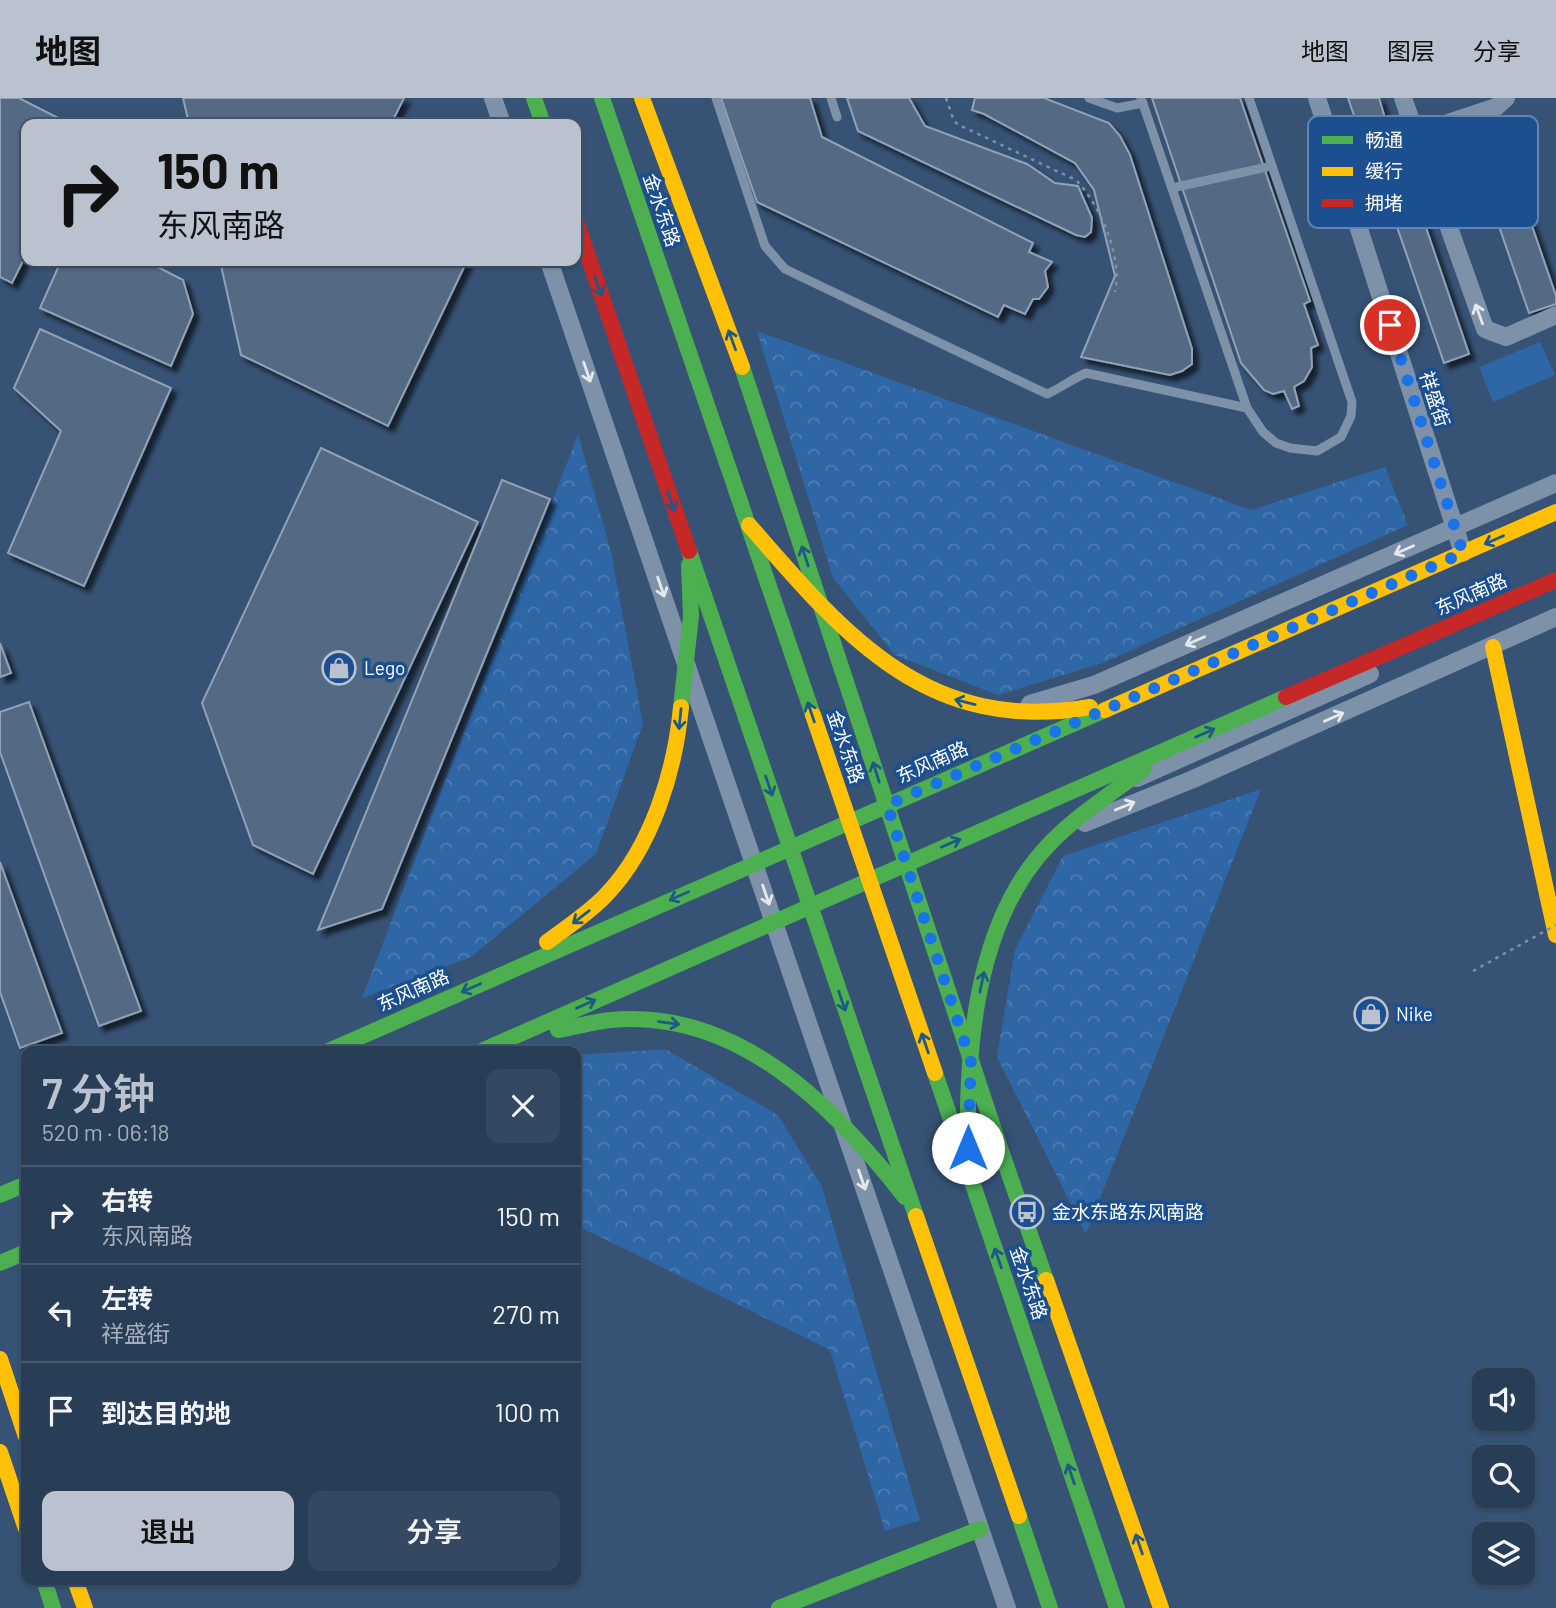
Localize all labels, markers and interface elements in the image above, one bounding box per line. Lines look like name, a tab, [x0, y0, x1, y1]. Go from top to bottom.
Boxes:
text: 地图	[35, 30, 101, 70]
text: 地图	[1301, 36, 1349, 65]
text: 图层	[1387, 36, 1435, 65]
text: 分享	[1473, 36, 1521, 65]
legend	[1308, 116, 1538, 228]
text: 畅通	[1365, 128, 1403, 151]
text: 150 m	[157, 140, 279, 199]
icon: right	[42, 147, 133, 238]
text: 缓行	[1365, 159, 1403, 182]
street label: 金水东路	[639, 170, 686, 250]
text: 拥堵	[1365, 191, 1403, 214]
text: 东风南路	[157, 205, 285, 243]
one-way arrow	[593, 274, 605, 296]
pin	[1360, 295, 1420, 355]
one-way arrow	[1472, 304, 1485, 326]
icon: arrive	[1371, 306, 1409, 344]
one-way arrow	[725, 330, 737, 352]
one-way arrow	[582, 360, 594, 382]
street label: 祥盛街	[1416, 368, 1455, 430]
one-way arrow	[666, 489, 678, 511]
one-way arrow	[1483, 534, 1505, 547]
one-way arrow	[1393, 544, 1415, 557]
one-way arrow	[797, 545, 810, 567]
street label: 东风南路	[1431, 568, 1510, 620]
one-way arrow	[656, 575, 668, 597]
one-way arrow	[1185, 635, 1206, 648]
shop icon: Lego	[320, 649, 358, 687]
place label: Lego	[364, 656, 405, 679]
one-way arrow	[954, 695, 977, 708]
one-way arrow	[804, 701, 816, 723]
one-way arrow	[673, 707, 686, 730]
street label: 金水东路	[823, 707, 870, 787]
one-way arrow	[1323, 709, 1344, 722]
one-way arrow	[1193, 726, 1215, 739]
street label: 东风南路	[892, 736, 971, 788]
one-way arrow	[869, 761, 881, 783]
one-way arrow	[764, 774, 776, 796]
one-way arrow	[1114, 799, 1135, 812]
one-way arrow	[940, 836, 961, 849]
one-way arrow	[760, 884, 773, 906]
one-way arrow	[669, 890, 690, 903]
one-way arrow	[572, 909, 590, 925]
street label: 东风南路	[373, 964, 452, 1016]
one-way arrow	[975, 971, 989, 994]
one-way arrow	[461, 982, 482, 995]
one-way arrow	[836, 990, 849, 1012]
shop icon: Nike	[1352, 995, 1390, 1033]
one-way arrow	[575, 997, 596, 1010]
place label: Nike	[1396, 1002, 1433, 1025]
one-way arrow	[657, 1017, 679, 1030]
one-way arrow	[918, 1032, 931, 1054]
text: 7 分钟	[42, 1067, 155, 1117]
button: close	[486, 1069, 560, 1143]
position arrow	[931, 1111, 1005, 1185]
text: 520 m · 06:18	[42, 1118, 169, 1146]
one-way arrow	[857, 1169, 869, 1191]
text: 右转	[101, 1184, 153, 1215]
bus stop icon: 金水东路东风南路	[1008, 1193, 1046, 1231]
icon: right	[42, 1196, 80, 1234]
text: 150 m	[496, 1200, 560, 1231]
place label: 金水东路东风南路	[1052, 1200, 1204, 1223]
text: 东风南路	[101, 1221, 193, 1249]
street label: 金水东路	[1006, 1243, 1053, 1323]
one-way arrow	[991, 1248, 1003, 1270]
text: 左转	[101, 1282, 153, 1313]
icon: left	[42, 1294, 80, 1332]
text: 270 m	[492, 1298, 560, 1329]
text: 祥盛街	[101, 1319, 170, 1347]
map controls	[1472, 1368, 1535, 1585]
button: sound	[1472, 1368, 1535, 1431]
icon: arrive	[42, 1392, 80, 1430]
text: 100 m	[495, 1396, 560, 1427]
text: 到达目的地	[101, 1397, 231, 1428]
button: search	[1472, 1445, 1535, 1508]
one-way arrow	[1064, 1463, 1076, 1485]
button: 退出	[42, 1491, 294, 1571]
button: 分享	[308, 1491, 560, 1571]
button: layers	[1472, 1522, 1535, 1585]
one-way arrow	[1132, 1533, 1144, 1555]

